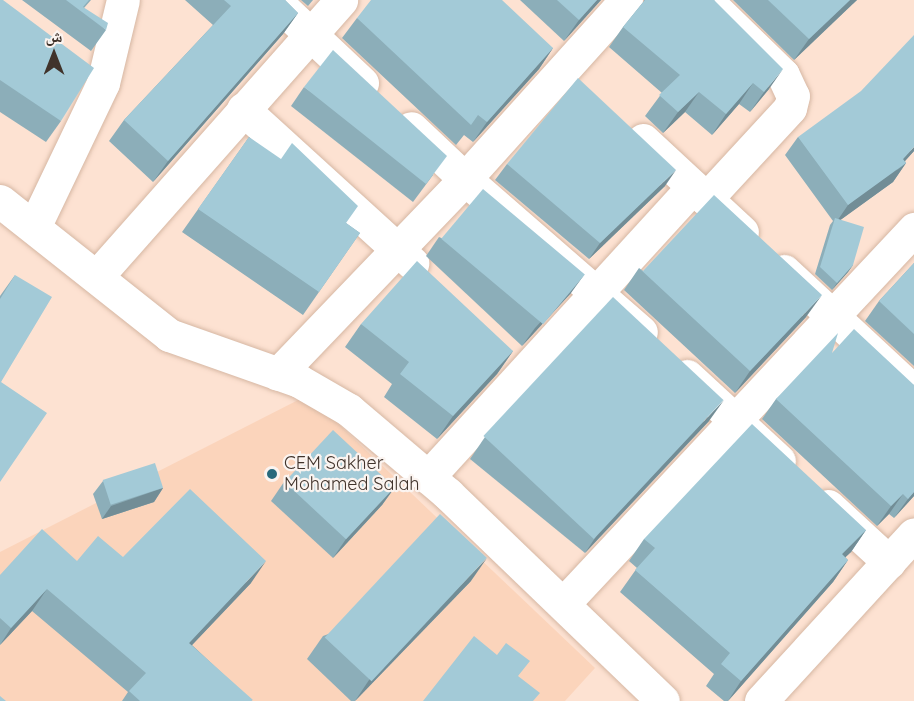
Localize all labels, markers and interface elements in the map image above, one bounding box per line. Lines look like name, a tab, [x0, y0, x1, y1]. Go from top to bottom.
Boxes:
north arrow	[24, 24, 84, 84]
text: ش	[46, 26, 62, 46]
place label: CEM Sakher Mohamed Salah	[284, 453, 420, 496]
marker: CEM Sakher Mohamed Salah	[265, 467, 279, 481]

